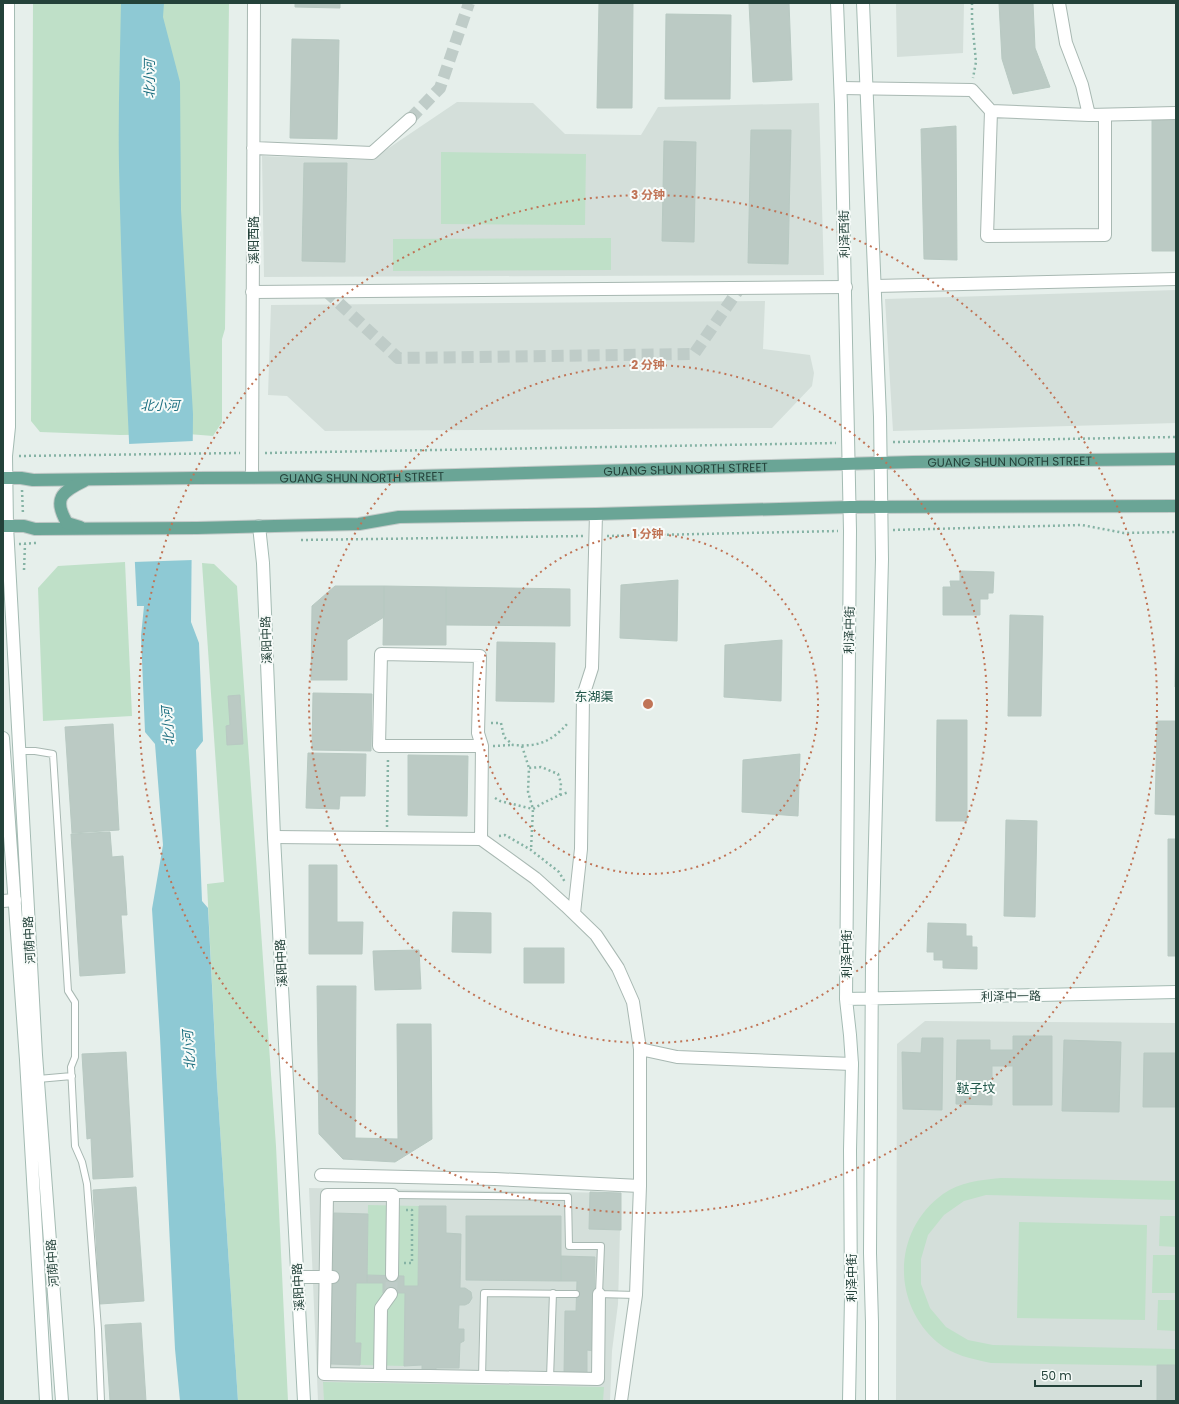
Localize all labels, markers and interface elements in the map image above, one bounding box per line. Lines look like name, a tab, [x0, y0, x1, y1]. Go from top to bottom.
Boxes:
water label: 北小河	[140, 57, 159, 99]
text: 3 分钟	[631, 186, 665, 203]
street label: 利泽西街	[835, 210, 853, 258]
street label: 溪阳西路	[245, 216, 262, 264]
text: 2 分钟	[631, 356, 665, 373]
water label: 北小河	[140, 396, 182, 415]
street label: GUANG SHUN NORTH STREET	[927, 451, 1092, 470]
street label: GUANG SHUN NORTH STREET	[603, 458, 769, 479]
street label: GUANG SHUN NORTH STREET	[280, 467, 445, 486]
text: 1 分钟	[632, 525, 664, 542]
street label: 利泽中街	[840, 606, 858, 654]
street label: 溪阳中路	[257, 616, 275, 664]
district label: 东湖渠	[574, 687, 614, 706]
centre of rings	[641, 697, 655, 711]
water label: 北小河	[157, 703, 179, 746]
street label: 河荫中路	[19, 916, 39, 964]
street label: 利泽中街	[838, 930, 855, 978]
street label: 溪阳中路	[271, 939, 291, 987]
street label: 利泽中一路	[981, 987, 1041, 1005]
water label: 北小河	[178, 1027, 200, 1070]
district label: 鞑子坟	[956, 1079, 996, 1098]
street label: 河荫中路	[42, 1238, 62, 1288]
street label: 利泽中街	[843, 1254, 860, 1302]
street label: 溪阳中路	[288, 1263, 308, 1311]
scale bar	[1035, 1362, 1141, 1388]
text: 50 m	[1041, 1367, 1072, 1384]

